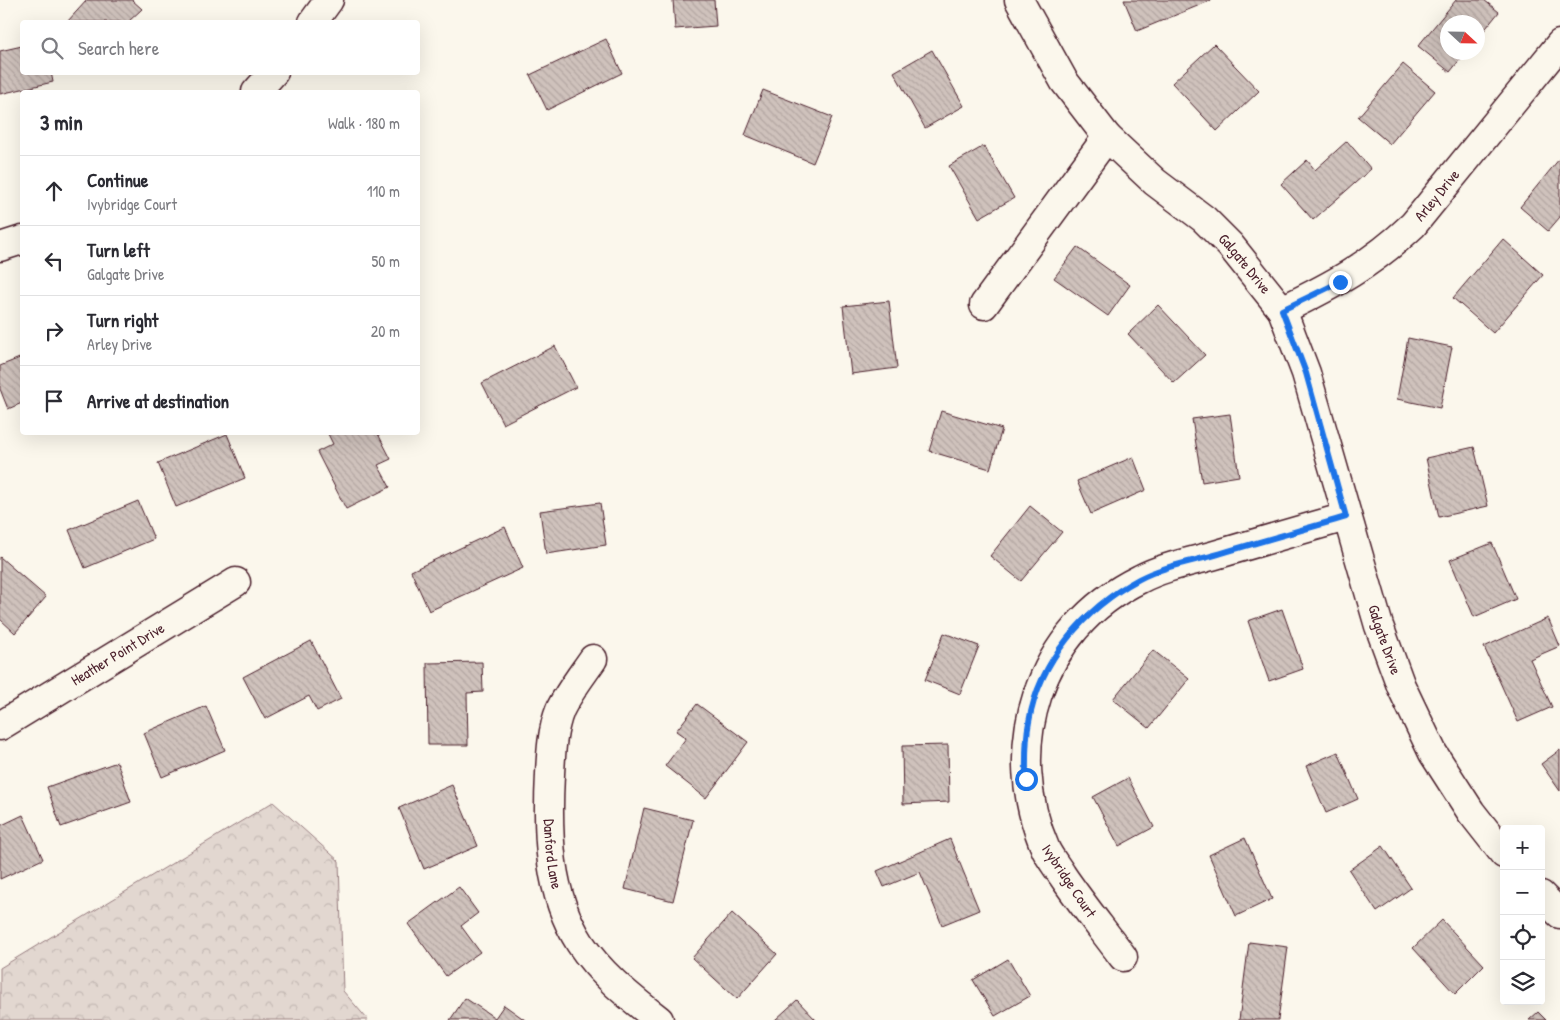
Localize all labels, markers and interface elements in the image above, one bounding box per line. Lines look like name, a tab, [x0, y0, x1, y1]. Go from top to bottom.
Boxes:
north arrow	[1440, 15, 1485, 60]
search box	[20, 20, 420, 75]
icon: search	[38, 34, 66, 62]
text: Search here	[78, 35, 159, 61]
text: 3 min	[40, 108, 83, 137]
text: Walk · 180 m	[328, 112, 400, 134]
street label: Arley Drive	[1409, 165, 1464, 225]
text: Continue	[87, 167, 148, 193]
icon: ahead	[40, 177, 68, 205]
text: 110 m	[367, 180, 400, 202]
text: Ivybridge Court	[87, 193, 177, 215]
street label: Galgate Drive	[1214, 228, 1276, 298]
text: Turn left	[87, 237, 150, 263]
icon: left	[40, 247, 68, 275]
text: 50 m	[372, 250, 400, 272]
text: Galgate Drive	[87, 263, 164, 285]
route end	[1329, 271, 1352, 294]
text: Turn right	[87, 307, 158, 333]
icon: right	[40, 317, 68, 345]
text: 20 m	[371, 320, 400, 342]
text: Arley Drive	[87, 333, 152, 355]
icon: arrive	[40, 387, 68, 415]
text: Arrive at destination	[87, 388, 229, 414]
street label: Galgate Drive	[1363, 602, 1407, 677]
street label: Heather Point Drive	[67, 617, 168, 690]
route start	[1015, 768, 1038, 791]
street label: Danford Lane	[539, 819, 568, 891]
map controls	[1500, 825, 1545, 1005]
button: +	[1500, 825, 1545, 870]
street label: Ivybridge Court	[1037, 840, 1102, 922]
button: −	[1500, 870, 1545, 915]
button: locate	[1500, 915, 1545, 960]
button: layers	[1500, 960, 1545, 1005]

